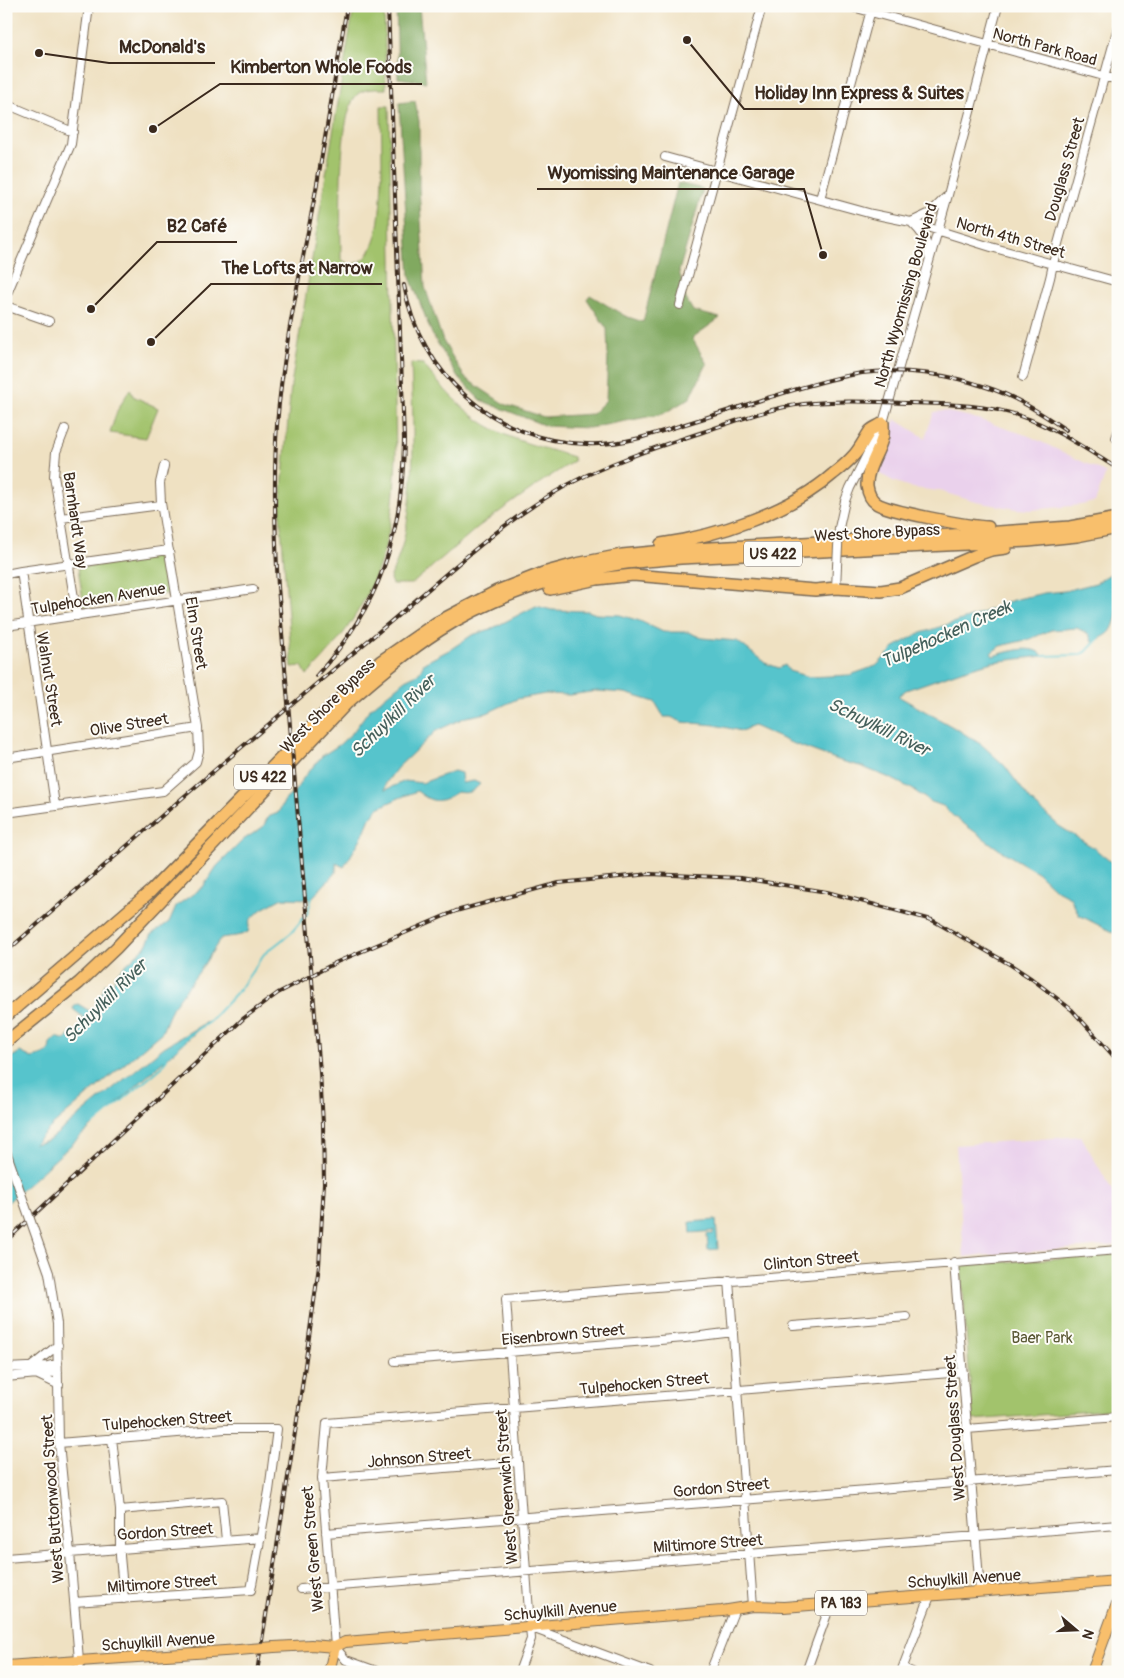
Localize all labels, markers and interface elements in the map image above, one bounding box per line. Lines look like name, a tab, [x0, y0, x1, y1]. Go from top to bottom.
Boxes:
street label: North Park Road	[990, 23, 1099, 70]
callout: McDonald's	[109, 30, 215, 63]
text: McDonald's	[119, 36, 206, 59]
callout: Kimberton Whole Foods	[220, 51, 422, 84]
text: Kimberton Whole Foods	[230, 56, 413, 79]
callout: Holiday Inn Express & Suites	[744, 76, 973, 109]
text: Holiday Inn Express & Suites	[754, 82, 965, 105]
street label: Douglass Street	[1041, 114, 1089, 224]
callout: Wyomissing Maintenance Garage	[537, 156, 804, 189]
text: Wyomissing Maintenance Garage	[548, 162, 796, 185]
street label: North Wyomissing Boulevard	[870, 201, 942, 390]
callout: B2 Café	[157, 209, 237, 242]
street label: North 4th Street	[954, 213, 1068, 263]
text: B2 Café	[167, 215, 228, 238]
callout: The Lofts at Narrow	[211, 251, 382, 284]
text: The Lofts at Narrow	[220, 257, 373, 280]
street label: Barnhardt Way	[58, 471, 92, 570]
street label: West Shore Bypass	[814, 520, 940, 546]
road number: US 422	[744, 542, 802, 566]
street label: Tulpehocken Avenue	[29, 578, 167, 619]
street label: Elm Street	[180, 595, 212, 671]
water label: Tulpehocken Creek	[878, 595, 1016, 673]
street label: Walnut Street	[32, 631, 66, 728]
street label: West Shore Bypass	[276, 654, 379, 757]
water label: Schuylkill River	[346, 668, 443, 763]
water label: Schuylkill River	[824, 693, 936, 763]
street label: Olive Street	[88, 709, 170, 741]
road number: US 422	[234, 764, 292, 790]
water label: Schuylkill River	[58, 953, 154, 1048]
street label: Clinton Street	[762, 1247, 860, 1275]
street label: Eisenbrown Street	[501, 1320, 626, 1350]
park label: Baer Park	[1011, 1328, 1073, 1348]
street label: West Douglass Street	[940, 1354, 970, 1501]
street label: Tulpehocken Street	[578, 1368, 710, 1400]
street label: Tulpehocken Street	[101, 1406, 233, 1436]
street label: West Greenwich Street	[492, 1408, 522, 1565]
street label: West Buttonwood Street	[37, 1413, 69, 1584]
street label: Johnson Street	[366, 1443, 472, 1472]
street label: Gordon Street	[672, 1474, 771, 1502]
street label: West Green Street	[297, 1485, 328, 1613]
street label: Gordon Street	[116, 1519, 214, 1545]
street label: Miltimore Street	[652, 1530, 764, 1558]
street label: Schuylkill Avenue	[907, 1565, 1021, 1593]
street label: Miltimore Street	[106, 1570, 218, 1598]
road number: PA 183	[815, 1590, 867, 1616]
street label: Schuylkill Avenue	[503, 1596, 618, 1626]
north arrow	[1052, 1606, 1102, 1656]
text: N	[1078, 1627, 1097, 1641]
street label: Schuylkill Avenue	[101, 1628, 215, 1656]

